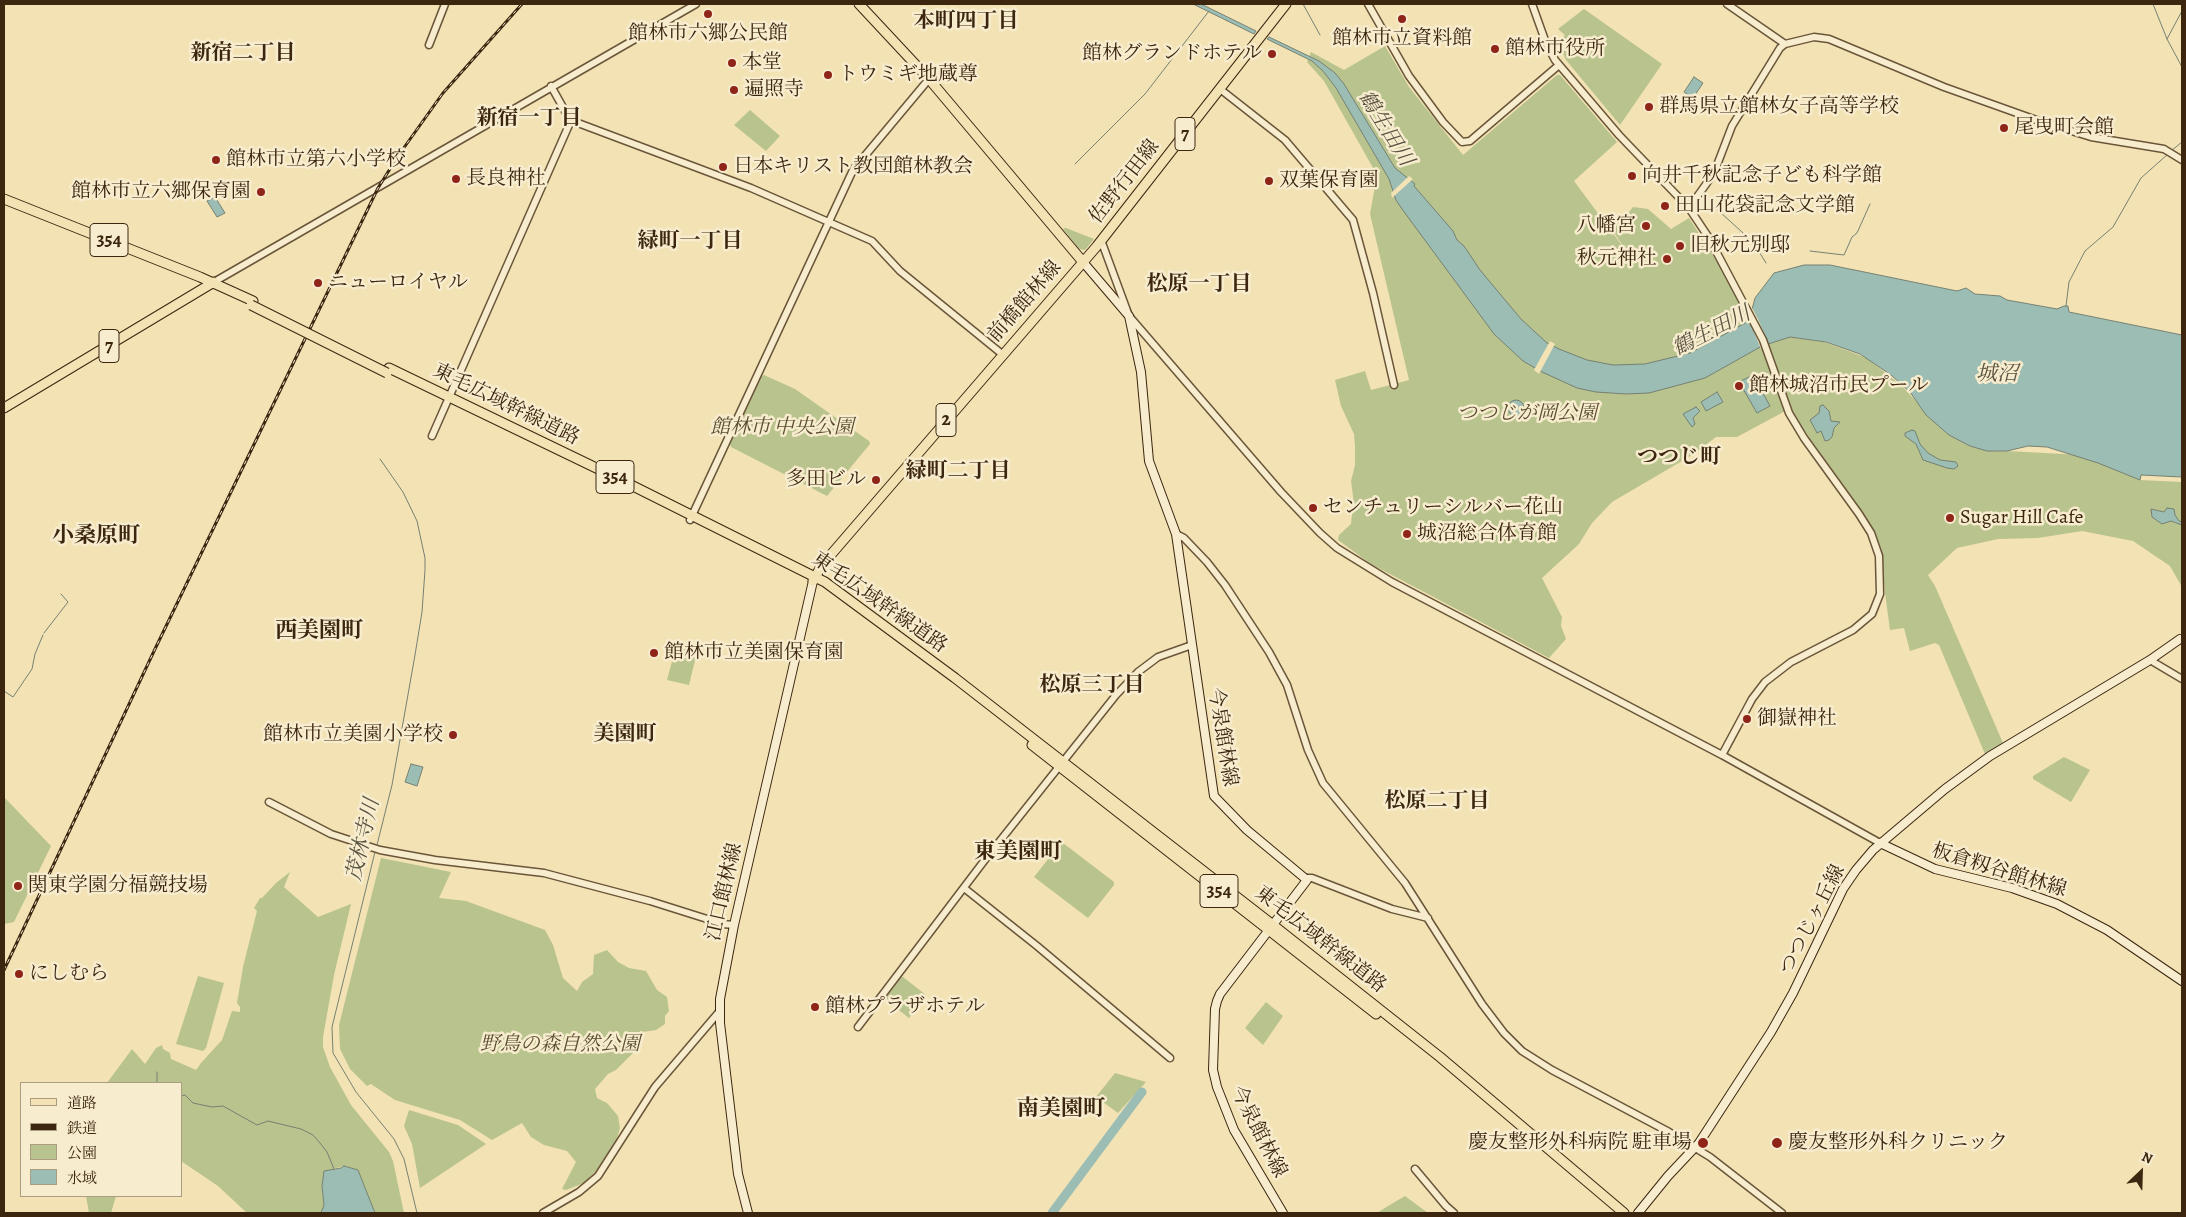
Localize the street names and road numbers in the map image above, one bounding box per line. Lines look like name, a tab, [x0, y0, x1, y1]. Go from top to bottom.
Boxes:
road number: 7	[1175, 118, 1195, 150]
street label: 佐野行田線	[1085, 135, 1165, 229]
road number: 354	[90, 224, 128, 256]
street label: 前橋館林線	[983, 256, 1067, 348]
road number: 7	[99, 330, 119, 362]
street label: 東毛広域幹線道路	[429, 359, 583, 451]
road number: 2	[936, 404, 956, 436]
road number: 354	[596, 461, 634, 494]
street label: 東毛広域幹線道路	[807, 547, 951, 659]
street label: 今泉館林線	[1202, 686, 1242, 788]
street label: 板倉籾谷館林線	[1929, 839, 2069, 903]
street label: 江口館林線	[702, 841, 748, 943]
street label: つつじヶ丘線	[1775, 861, 1851, 979]
road number: 354	[1200, 874, 1238, 908]
street label: 東毛広域幹線道路	[1250, 881, 1390, 999]
street label: 今泉館林線	[1225, 1082, 1291, 1182]

